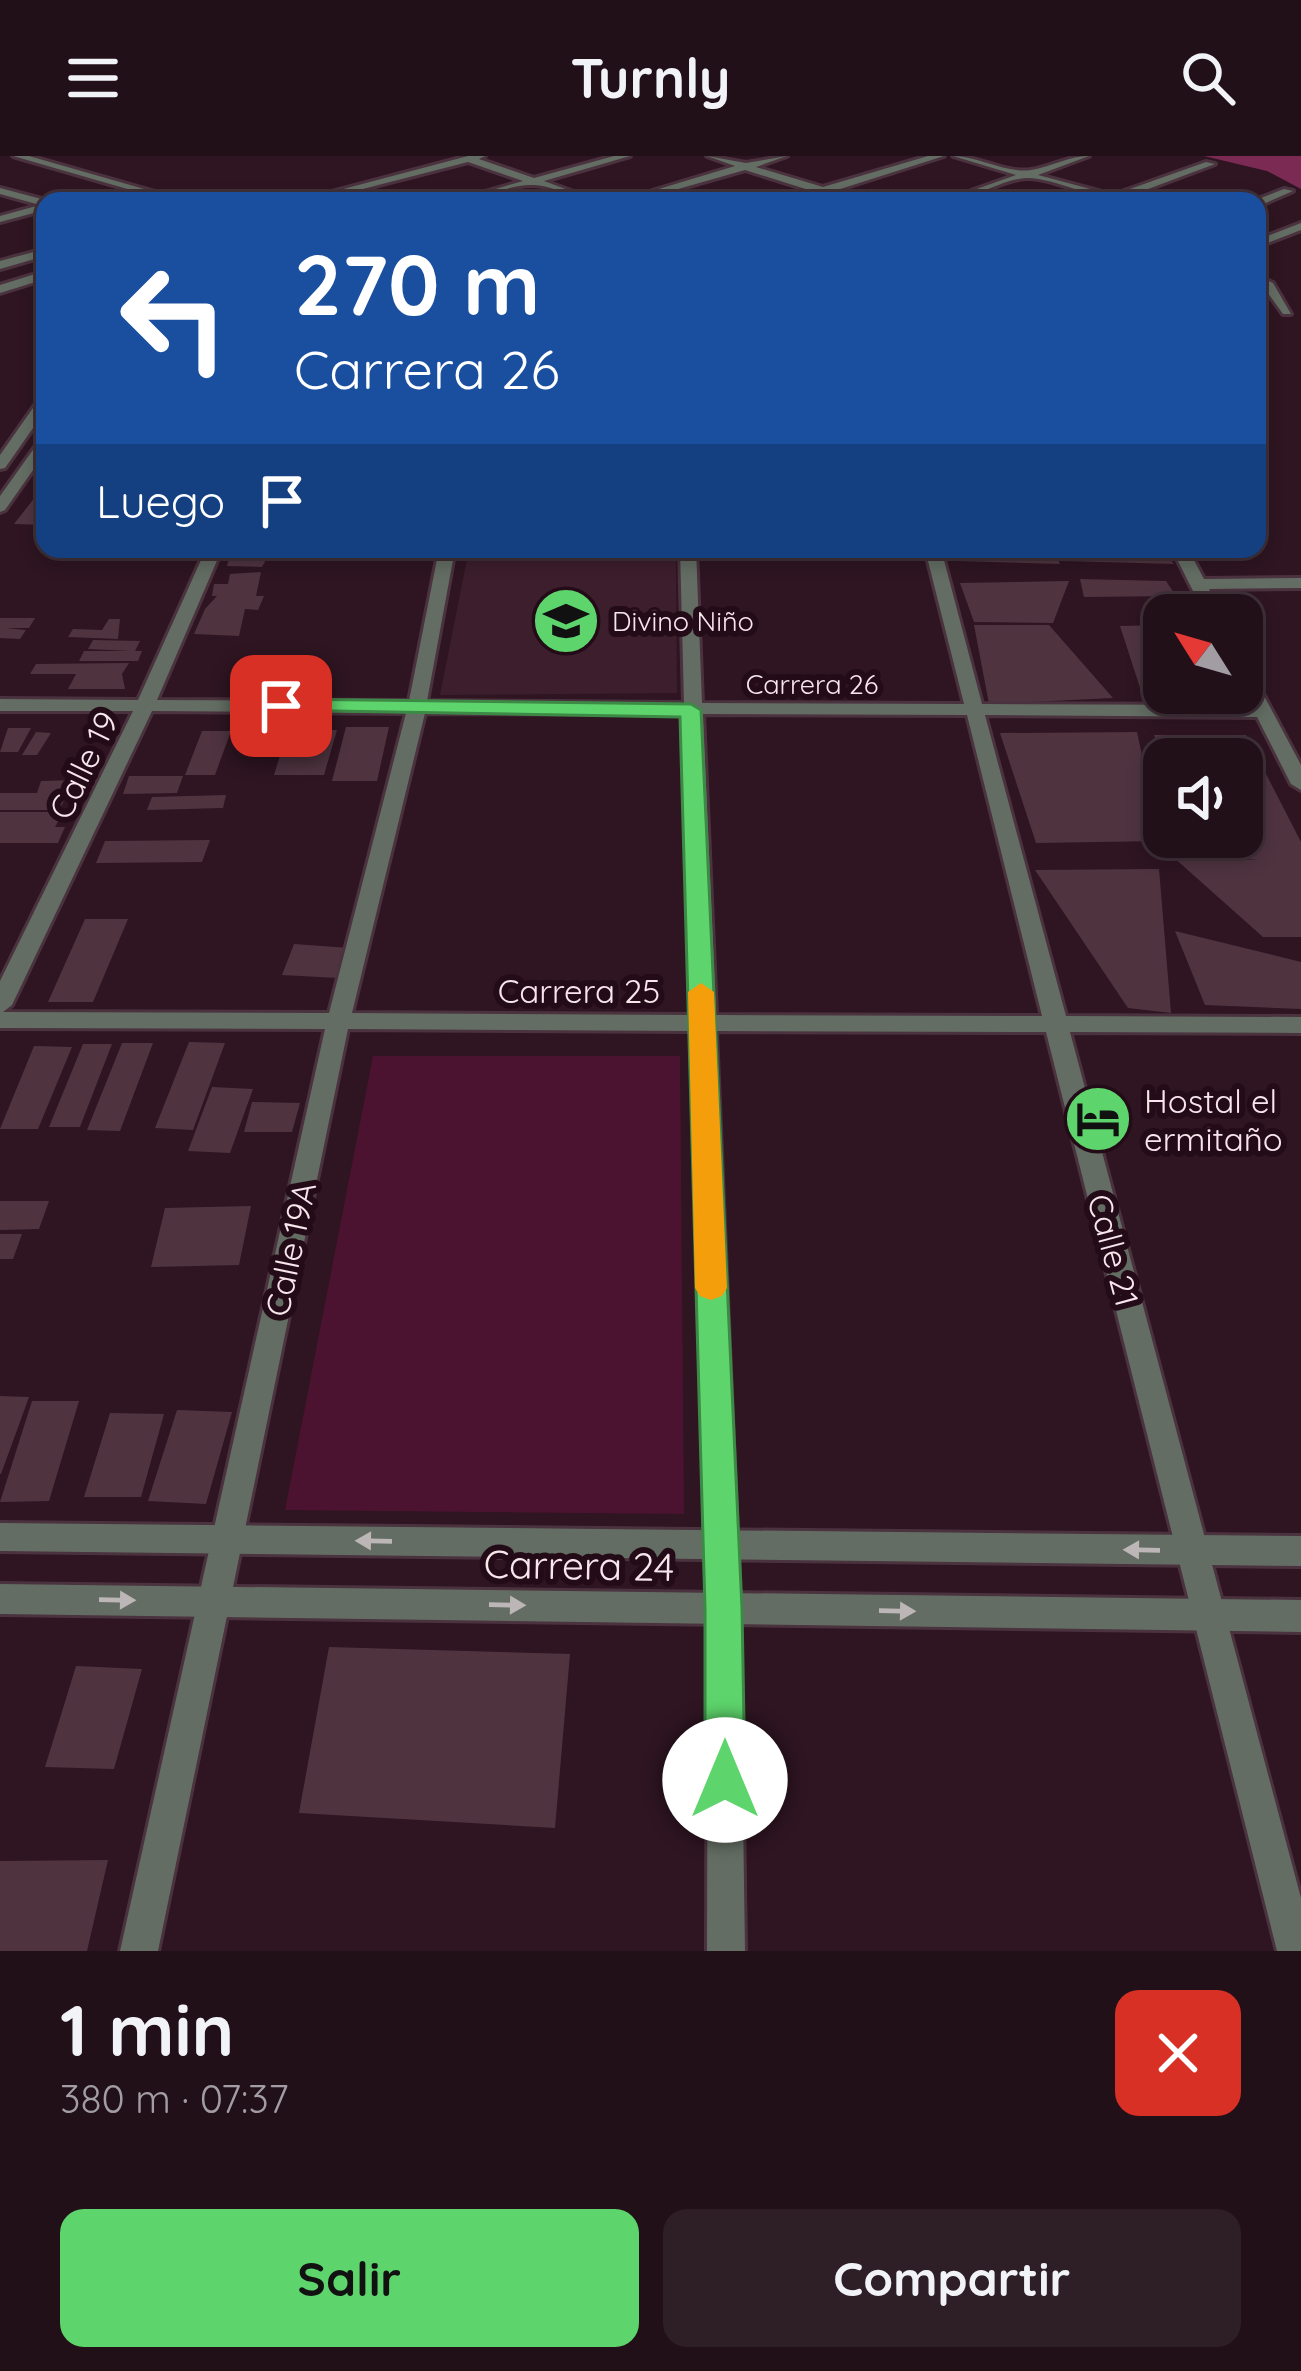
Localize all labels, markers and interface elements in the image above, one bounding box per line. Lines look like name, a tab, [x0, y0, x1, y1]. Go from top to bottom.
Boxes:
text: Turnly	[570, 44, 731, 112]
icon: menu	[60, 45, 126, 111]
icon: search	[1175, 45, 1241, 111]
text: 270 m	[294, 231, 540, 336]
icon: left	[96, 240, 252, 396]
text: Carrera 26	[294, 335, 559, 403]
icon: arrive	[249, 468, 315, 534]
text: Luego	[96, 473, 225, 529]
school or university icon: Divino Niño	[531, 586, 601, 656]
north arrow	[1143, 594, 1263, 714]
map controls	[1143, 594, 1263, 858]
place label: Divino Niño	[612, 604, 754, 638]
pin	[230, 655, 332, 757]
street label: Carrera 26	[746, 667, 878, 701]
icon: arrive	[248, 673, 314, 739]
street label: Calle 19	[39, 704, 127, 826]
button: sound	[1143, 738, 1263, 858]
street label: Carrera 25	[498, 970, 660, 1011]
place label: Hostal el ermitaño	[1144, 1080, 1283, 1159]
hotel icon: Hostal el ermitaño	[1063, 1084, 1133, 1154]
street label: Calle 19A	[256, 1178, 324, 1320]
street label: Calle 21	[1079, 1189, 1149, 1311]
one-way arrow	[354, 1531, 392, 1551]
street label: Carrera 24	[483, 1539, 675, 1591]
one-way arrow	[1122, 1540, 1160, 1559]
one-way arrow	[99, 1590, 137, 1610]
one-way arrow	[489, 1596, 527, 1615]
one-way arrow	[879, 1601, 917, 1621]
position arrow	[662, 1717, 788, 1843]
text: 1 min	[60, 1984, 234, 2074]
button: close	[1115, 1990, 1241, 2116]
text: 380 m · 07:37	[60, 2074, 289, 2123]
button: Salir	[60, 2209, 639, 2347]
button: Compartir	[663, 2209, 1241, 2347]

